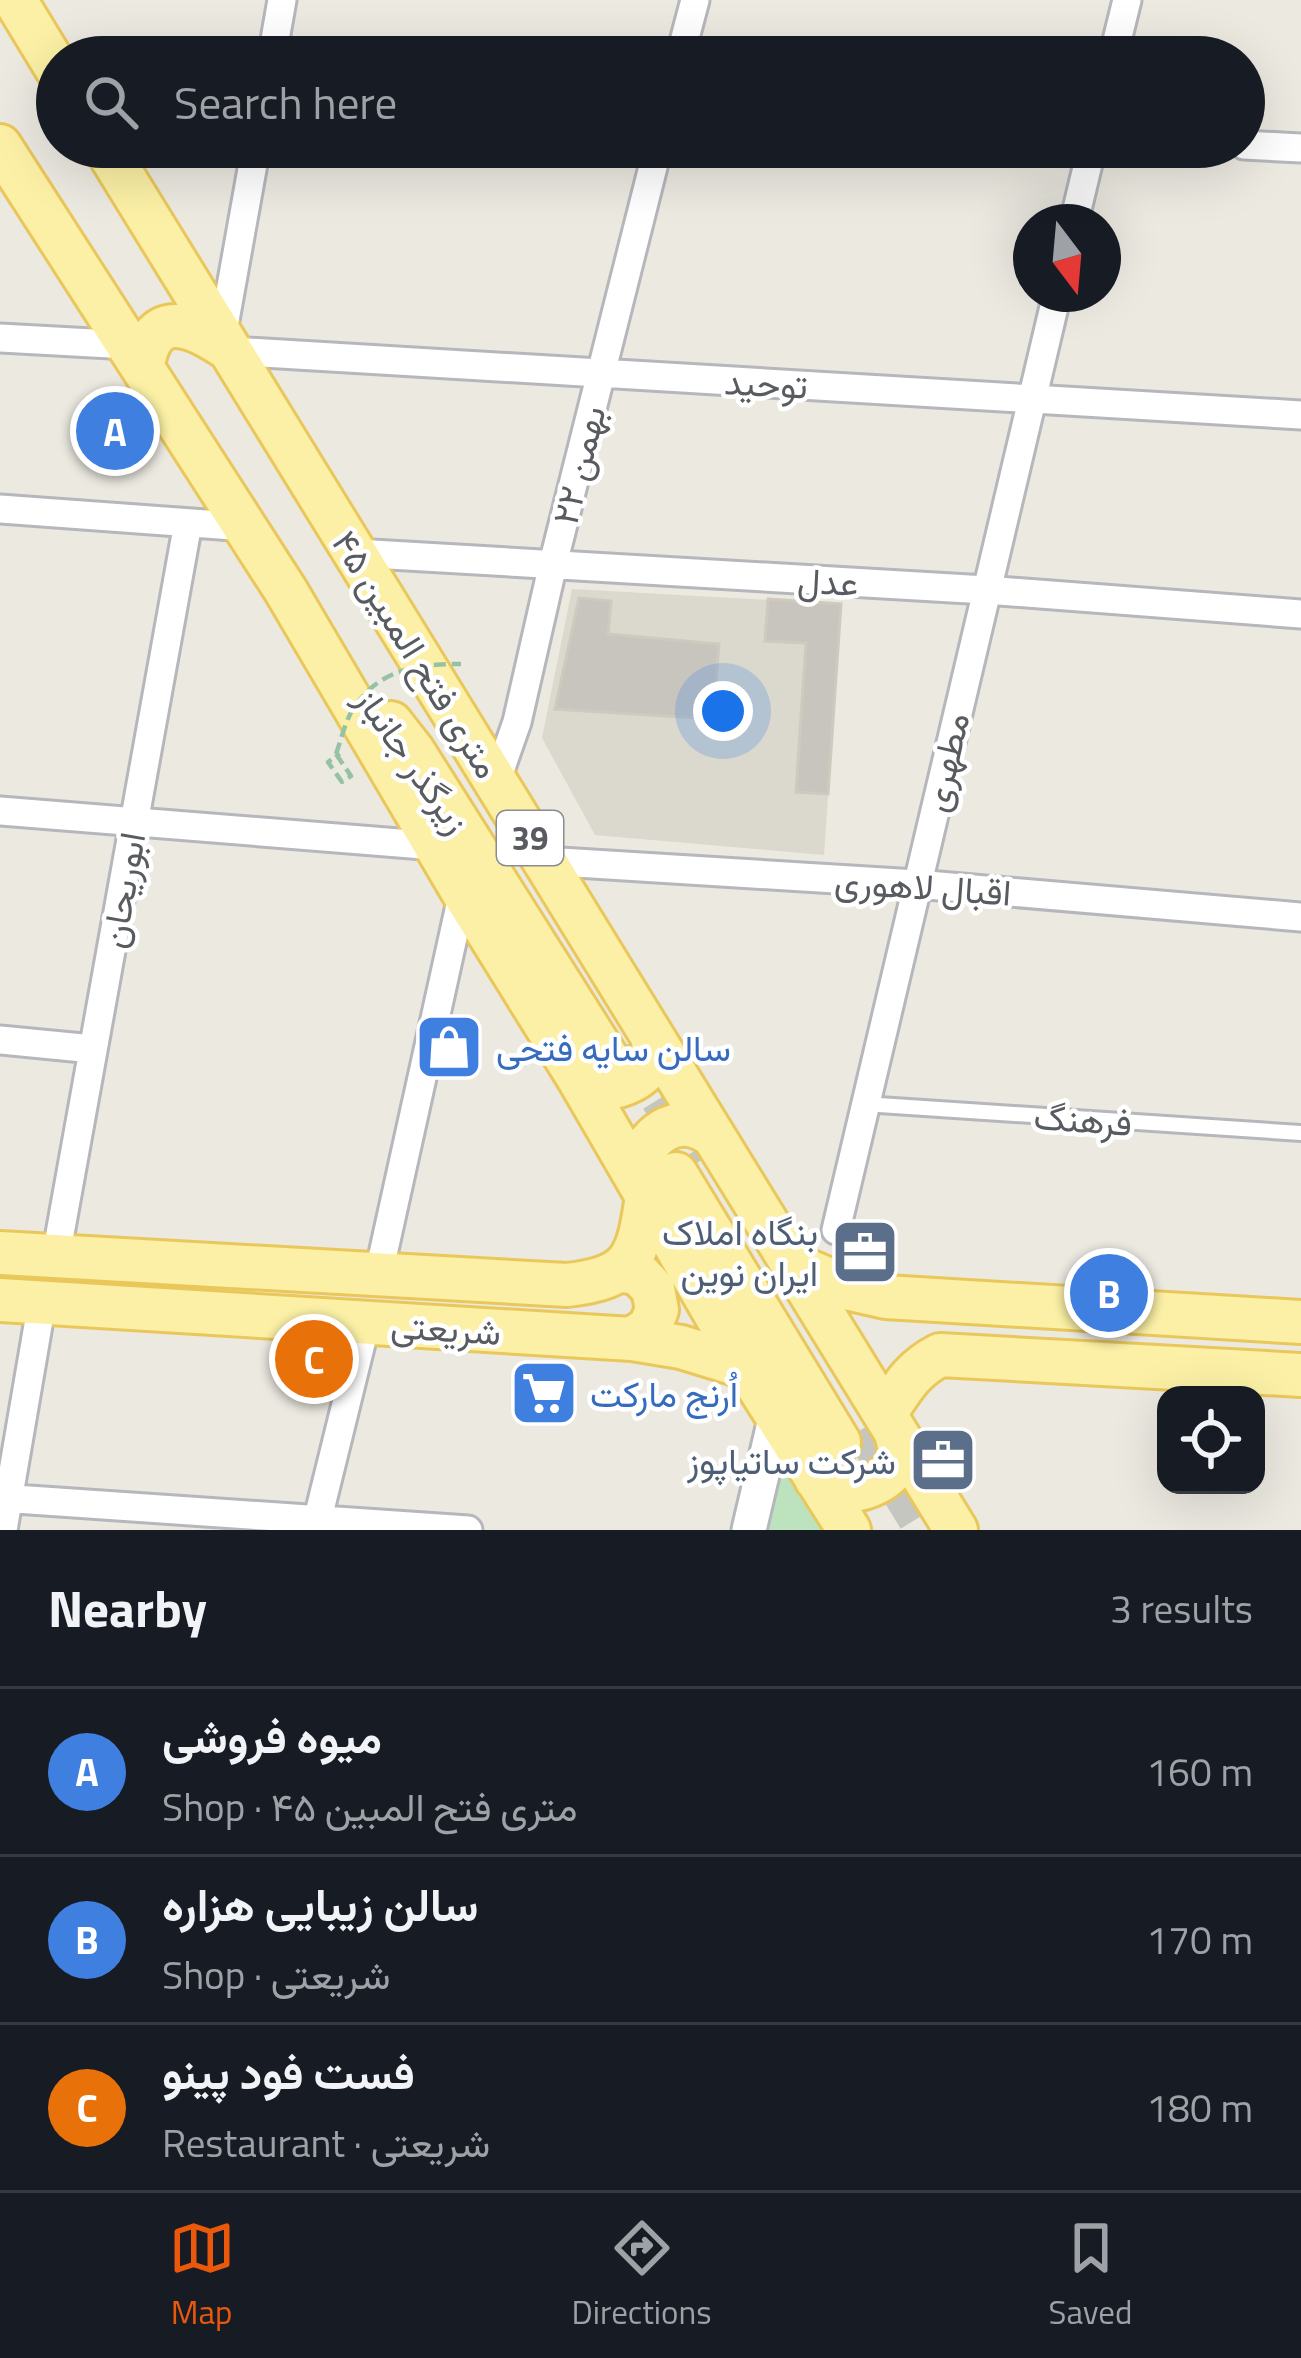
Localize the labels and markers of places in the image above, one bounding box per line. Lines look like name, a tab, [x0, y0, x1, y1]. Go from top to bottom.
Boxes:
pin: A	[76, 386, 154, 476]
shop icon: سالن سایه فتحی	[414, 1012, 484, 1082]
place label: سالن سایه فتحی	[496, 1020, 731, 1075]
place label: بنگاه املاک ایران نوین	[662, 1204, 818, 1300]
office icon: بنگاه املاک ایران نوین	[830, 1217, 900, 1287]
pin: B	[1070, 1248, 1148, 1338]
pin: C	[275, 1314, 353, 1404]
supermarket icon: اُرنج مارکت	[509, 1358, 579, 1428]
place label: اُرنج مارکت	[590, 1366, 738, 1421]
office icon: شرکت ساتیاپوز	[908, 1425, 978, 1495]
place label: شرکت ساتیاپوز	[686, 1433, 896, 1488]

